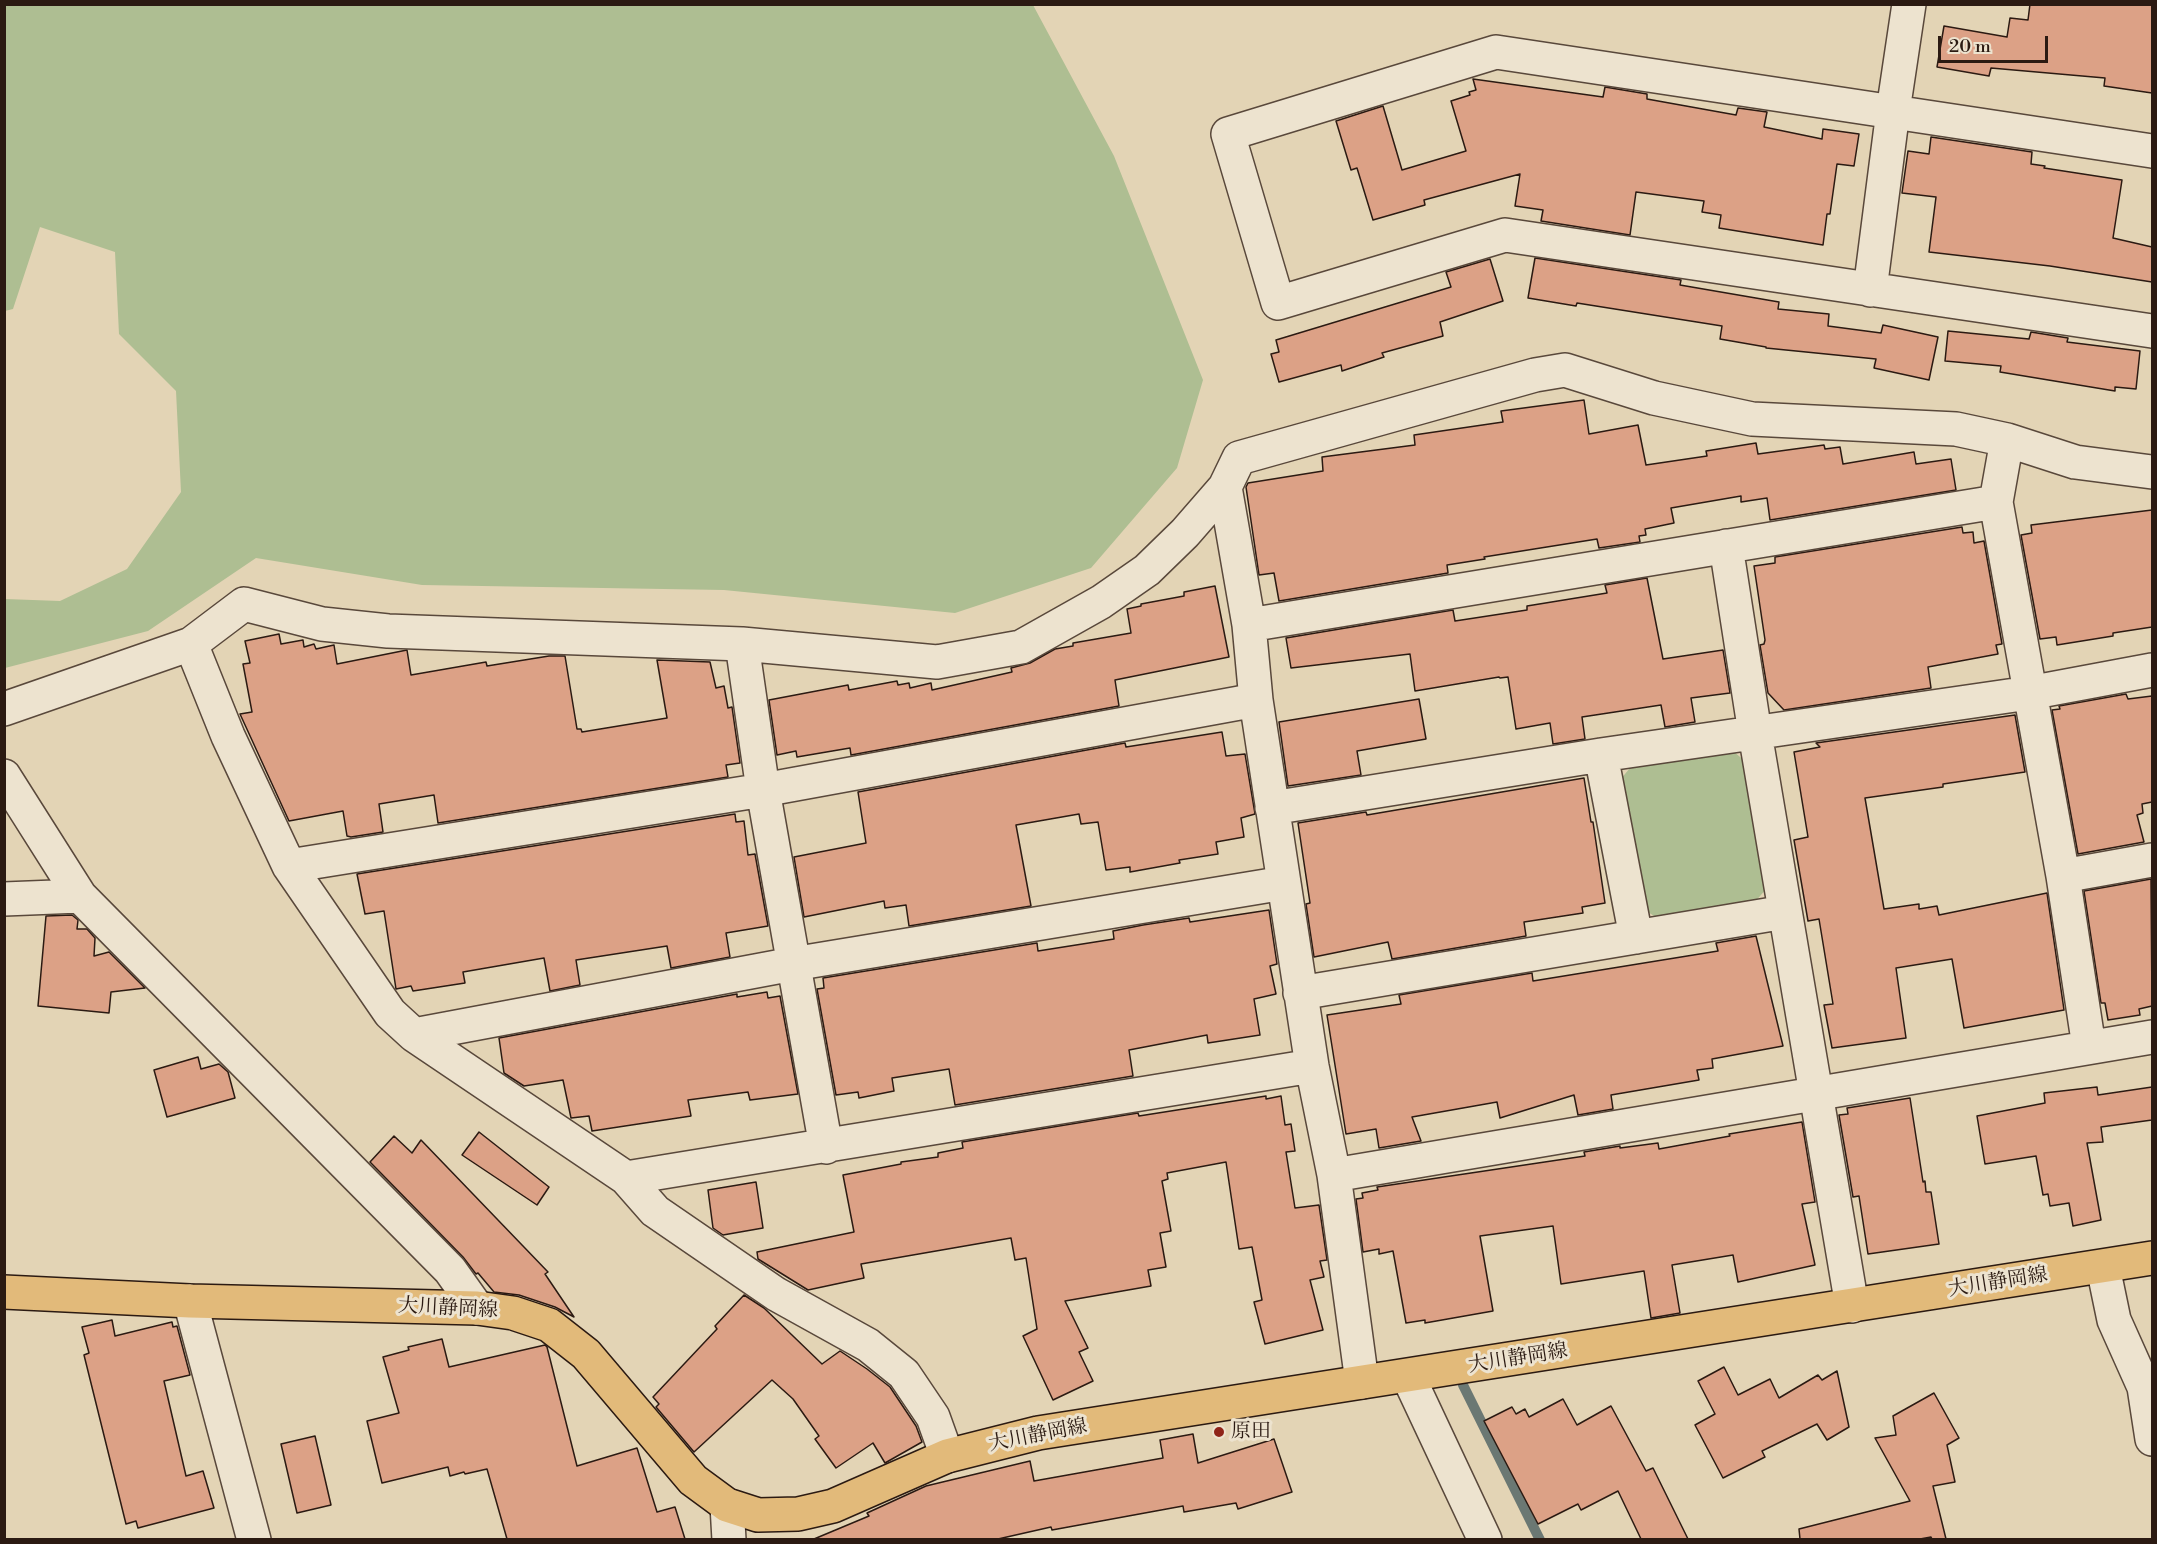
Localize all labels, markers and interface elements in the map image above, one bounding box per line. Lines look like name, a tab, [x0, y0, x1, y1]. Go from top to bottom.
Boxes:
scale bar	[1941, 24, 2050, 62]
text: 20 m	[1949, 35, 1991, 58]
street label: 大川静岡線	[1947, 1263, 2049, 1303]
street label: 大川静岡線	[397, 1294, 499, 1324]
street label: 大川静岡線	[1467, 1339, 1569, 1379]
street label: 大川静岡線	[987, 1415, 1089, 1457]
place label: 原田	[1231, 1420, 1271, 1444]
marker: 原田	[1212, 1425, 1226, 1439]

